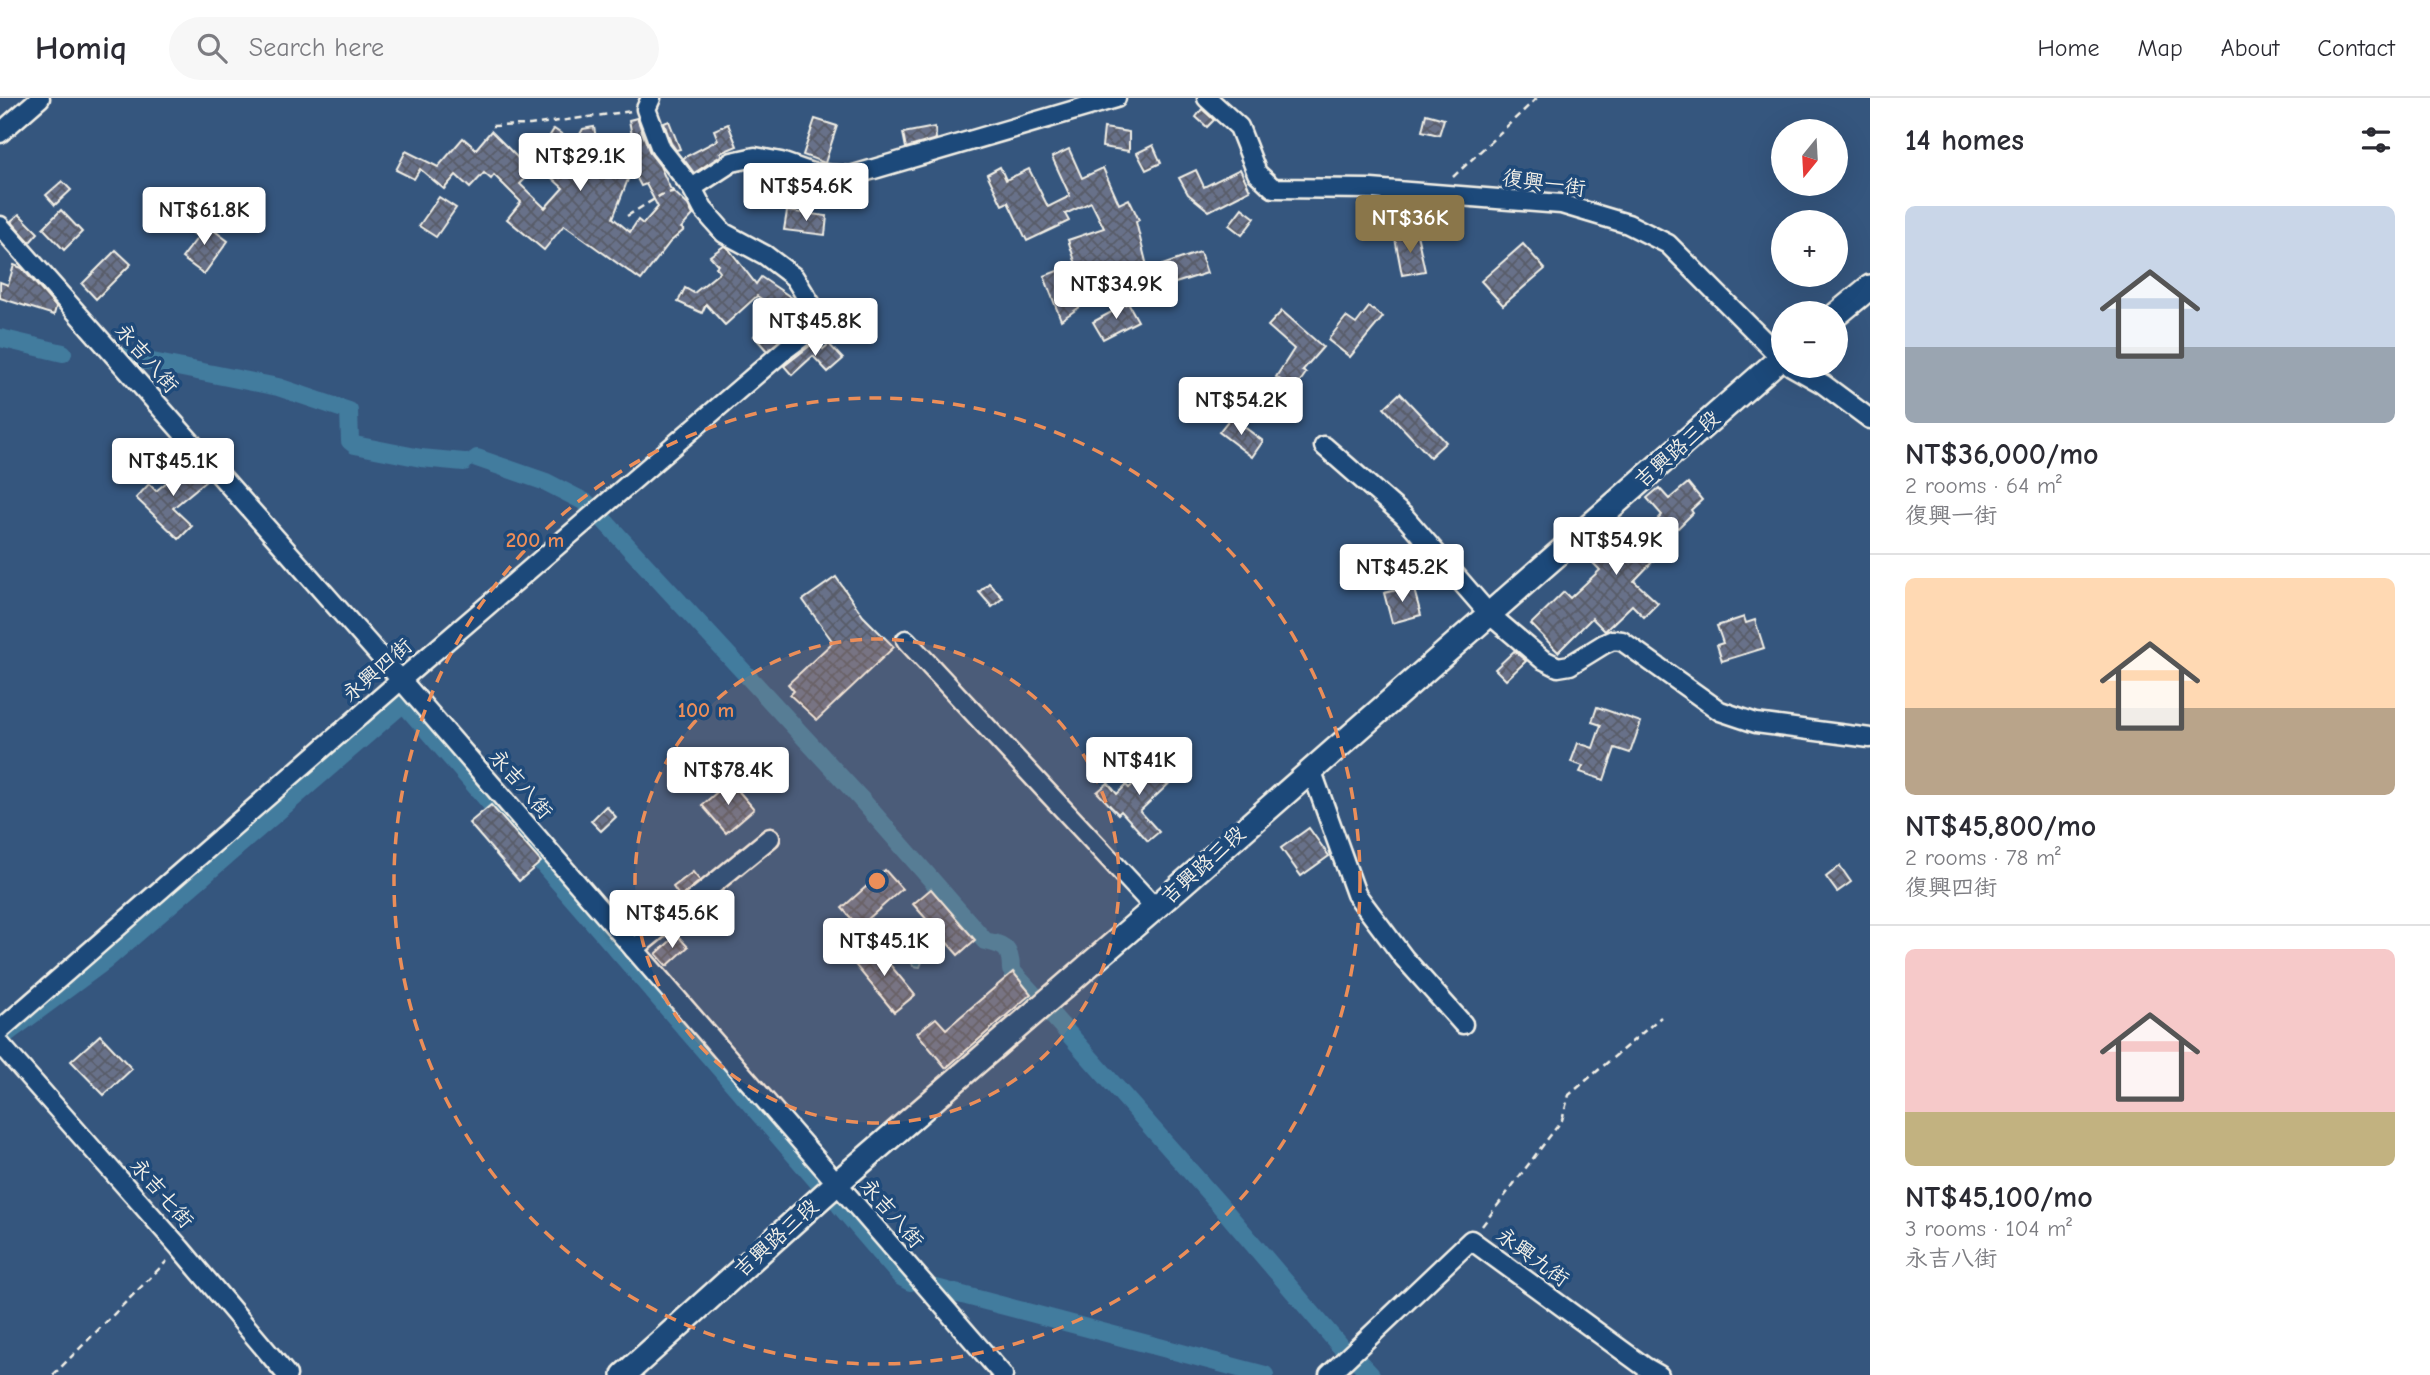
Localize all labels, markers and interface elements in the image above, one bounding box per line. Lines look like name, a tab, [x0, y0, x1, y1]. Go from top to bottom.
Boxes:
search box	[169, 17, 659, 80]
text: Homiq	[35, 29, 127, 67]
icon: search	[193, 29, 231, 67]
text: Search here	[249, 33, 384, 63]
text: Home	[2038, 34, 2099, 62]
text: Map	[2137, 34, 2183, 62]
text: About	[2221, 34, 2279, 62]
text: Contact	[2317, 34, 2395, 62]
north arrow	[1771, 119, 1848, 196]
map controls	[1771, 119, 1848, 378]
icon: filters	[2357, 121, 2395, 159]
text: 14 homes	[1905, 123, 2024, 158]
pin: NT$29.1K	[508, 134, 652, 193]
text: NT$29.1K	[535, 142, 625, 169]
pin: NT$54.6K	[734, 164, 878, 223]
street label: 復興一街	[1501, 165, 1587, 201]
text: NT$54.6K	[759, 172, 853, 199]
pin: NT$61.8K	[132, 188, 276, 247]
pin: NT$36K	[1353, 195, 1467, 255]
text: NT$61.8K	[159, 196, 249, 223]
text: NT$36K	[1371, 204, 1449, 231]
button: +	[1771, 210, 1848, 287]
icon: home	[2087, 251, 2213, 377]
pin: NT$34.9K	[1044, 262, 1188, 321]
text: NT$34.9K	[1070, 270, 1162, 297]
pin: NT$45.8K	[743, 299, 887, 358]
button: −	[1771, 301, 1848, 378]
text: NT$45.8K	[769, 307, 861, 334]
street label: 永吉八街	[110, 318, 184, 398]
pin: NT$54.2K	[1169, 378, 1313, 437]
text: NT$54.2K	[1195, 386, 1287, 413]
street label: 吉興路三段	[1630, 406, 1724, 492]
text: NT$36,000/mo	[1905, 437, 2099, 472]
pin: NT$45.1K	[101, 438, 245, 498]
text: NT$45.1K	[128, 447, 218, 474]
text: 2 rooms · 64 m²	[1905, 472, 2062, 499]
text: 復興一街	[1905, 502, 1997, 529]
pin: NT$54.9K	[1544, 518, 1688, 577]
text: NT$54.9K	[1569, 526, 1663, 553]
text: 200 m	[506, 528, 564, 552]
pin: NT$45.2K	[1330, 545, 1474, 604]
text: NT$45.2K	[1356, 553, 1448, 580]
icon: home	[2087, 623, 2213, 749]
street label: 永興四街	[337, 633, 417, 707]
text: 100 m	[678, 698, 734, 722]
pin: NT$41K	[1082, 738, 1196, 797]
street label: 永吉八街	[484, 744, 558, 824]
text: NT$41K	[1102, 746, 1176, 773]
pin: NT$78.4K	[656, 748, 800, 807]
text: NT$78.4K	[683, 756, 773, 783]
text: NT$45,800/mo	[1905, 809, 2096, 844]
street label: 吉興路三段	[1156, 821, 1250, 909]
text: 2 rooms · 78 m²	[1905, 844, 2061, 871]
centre of rings	[865, 869, 889, 893]
text: 復興四街	[1905, 874, 1997, 901]
pin: NT$45.6K	[600, 890, 744, 950]
text: NT$45.6K	[625, 899, 719, 926]
pin: NT$45.1K	[812, 918, 956, 978]
text: NT$45.1K	[839, 927, 929, 954]
icon: home	[2087, 994, 2213, 1120]
street label: 永吉七街	[125, 1153, 199, 1233]
street label: 永吉八街	[855, 1173, 929, 1253]
text: NT$45,100/mo	[1905, 1180, 2093, 1215]
street label: 吉興路三段	[729, 1194, 823, 1282]
text: 3 rooms · 104 m²	[1905, 1215, 2072, 1242]
street label: 永興九街	[1492, 1223, 1574, 1291]
text: 永吉八街	[1905, 1245, 1997, 1272]

